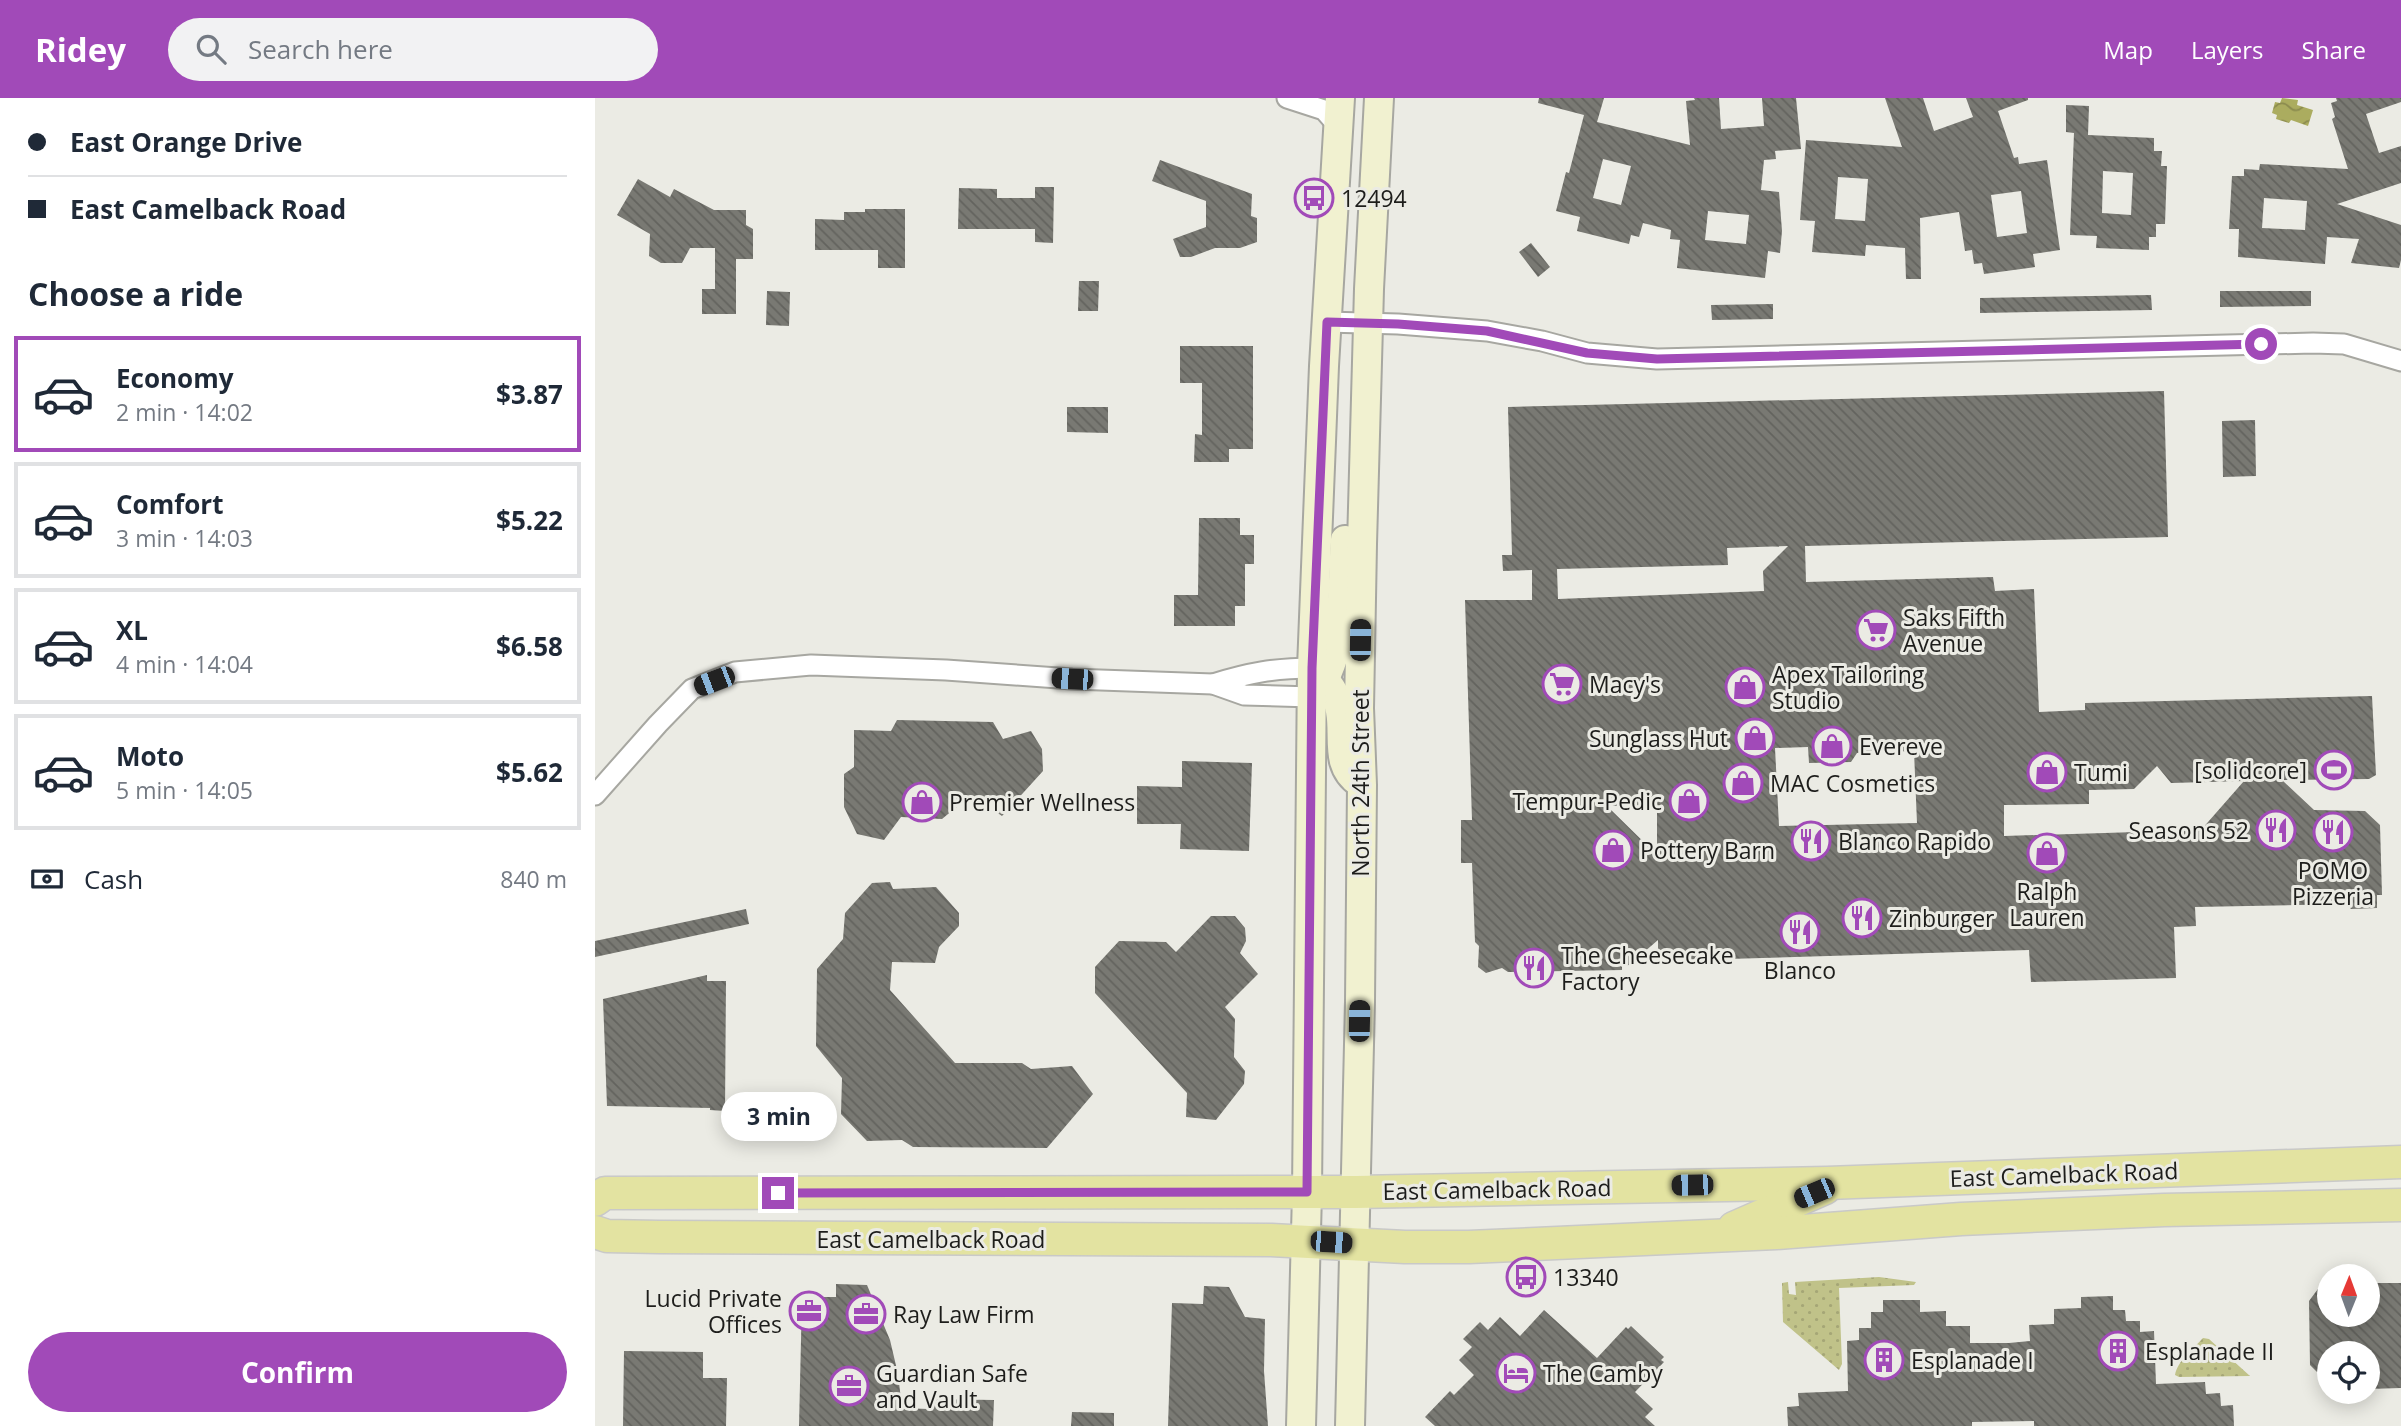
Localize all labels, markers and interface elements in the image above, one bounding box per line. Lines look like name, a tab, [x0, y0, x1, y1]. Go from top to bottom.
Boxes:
search box	[168, 18, 658, 81]
text: Ridey	[35, 27, 126, 72]
icon: search	[192, 30, 230, 68]
text: Search here	[248, 31, 393, 67]
text: Map	[2103, 33, 2153, 66]
text: Layers	[2191, 33, 2264, 66]
text: Share	[2302, 33, 2366, 66]
text: East Orange Drive	[70, 124, 302, 160]
bus stop icon: 12494	[1293, 177, 1335, 219]
place label: 12494	[1341, 182, 1407, 214]
text: East Camelback Road	[70, 191, 346, 227]
text: Choose a ride	[28, 272, 243, 315]
route start	[2245, 328, 2277, 360]
text: Economy	[116, 360, 234, 396]
icon: car	[32, 363, 95, 426]
text: $3.87	[496, 376, 563, 412]
text: 2 min · 14:02	[116, 396, 253, 428]
text: Comfort	[116, 486, 223, 522]
icon: car	[32, 489, 95, 552]
text: $5.22	[496, 502, 563, 538]
text: 3 min · 14:03	[116, 522, 253, 554]
place label: Saks Fifth Avenue	[1903, 601, 2005, 659]
supermarket icon: Saks Fifth Avenue	[1855, 609, 1897, 651]
text: XL	[116, 612, 148, 648]
icon: car	[32, 615, 95, 678]
car	[1350, 619, 1371, 661]
text: $6.58	[496, 628, 563, 664]
text: 4 min · 14:04	[116, 648, 253, 680]
place label: Apex Tailoring Studio	[1772, 658, 1925, 716]
supermarket icon: Macy's	[1541, 663, 1583, 705]
car	[691, 664, 738, 698]
shop icon: Apex Tailoring Studio	[1724, 666, 1766, 708]
car	[1051, 667, 1094, 691]
place label: Macy's	[1589, 668, 1661, 700]
street label: North 24th Street	[1344, 689, 1376, 877]
shop icon: Sunglass Hut	[1734, 717, 1776, 759]
place label: Sunglass Hut	[1589, 722, 1728, 754]
shop icon: Evereve	[1811, 725, 1853, 767]
place label: Evereve	[1859, 730, 1943, 762]
text: Moto	[116, 738, 184, 774]
icon: car	[32, 741, 95, 804]
sports icon: [solidcore]	[2313, 749, 2355, 791]
shop icon: Tumi	[2026, 751, 2068, 793]
text: $5.62	[496, 754, 563, 790]
place label: [solidcore]	[2194, 754, 2307, 786]
place label: Tumi	[2074, 756, 2128, 788]
shop icon: MAC Cosmetics	[1722, 762, 1764, 804]
place label: MAC Cosmetics	[1770, 767, 1935, 799]
text: 5 min · 14:05	[116, 774, 253, 806]
shop icon: Tempur-Pedic	[1668, 780, 1710, 822]
shop icon: Premier Wellness	[901, 781, 943, 823]
place label: Tempur-Pedic	[1513, 785, 1662, 817]
place label: Premier Wellness	[949, 786, 1135, 818]
restaurant icon: Seasons 52	[2255, 809, 2297, 851]
restaurant icon: POMO Pizzeria	[2312, 811, 2354, 853]
place label: Seasons 52	[2129, 814, 2249, 846]
restaurant icon: Blanco Rapido	[1790, 820, 1832, 862]
place label: Blanco Rapido	[1838, 825, 1991, 857]
shop icon: Pottery Barn	[1592, 829, 1634, 871]
shop icon: Ralph Lauren	[2026, 832, 2068, 874]
place label: Pottery Barn	[1640, 834, 1775, 866]
place label: POMO Pizzeria	[2292, 854, 2374, 912]
icon: cash	[28, 860, 66, 898]
text: Cash	[84, 861, 143, 897]
text: 840 m	[500, 863, 567, 895]
place label: Ralph Lauren	[2009, 875, 2085, 933]
restaurant icon: Zinburger	[1841, 897, 1883, 939]
place label: Zinburger	[1889, 902, 1995, 934]
restaurant icon: Blanco	[1779, 911, 1821, 953]
place label: The Cheesecake Factory	[1561, 939, 1734, 997]
restaurant icon: The Cheesecake Factory	[1513, 947, 1555, 989]
place label: Blanco	[1764, 954, 1836, 986]
car	[1349, 1000, 1370, 1042]
callout: 3 min	[720, 1091, 836, 1140]
text: 3 min	[747, 1100, 811, 1132]
street label: East Camelback Road	[1949, 1154, 2179, 1194]
street label: East Camelback Road	[1382, 1171, 1612, 1207]
car	[1671, 1174, 1714, 1196]
car	[1791, 1175, 1838, 1211]
route end	[762, 1177, 794, 1209]
street label: East Camelback Road	[817, 1223, 1045, 1255]
car	[1310, 1230, 1353, 1254]
bus stop icon: 13340	[1505, 1256, 1547, 1298]
place label: 13340	[1553, 1261, 1619, 1293]
north arrow	[2317, 1264, 2380, 1326]
map controls	[2317, 1264, 2380, 1404]
place label: Lucid Private Offices	[645, 1282, 782, 1340]
office icon: Lucid Private Offices	[788, 1290, 830, 1332]
office icon: Ray Law Firm	[845, 1293, 887, 1335]
place label: Ray Law Firm	[893, 1298, 1034, 1330]
building icon: Esplanade II	[2097, 1330, 2139, 1372]
button: Confirm	[28, 1332, 567, 1412]
place label: Esplanade II	[2145, 1335, 2274, 1367]
building icon: Esplanade I	[1863, 1339, 1905, 1381]
button: locate	[2317, 1341, 2380, 1404]
place label: Esplanade I	[1911, 1344, 2034, 1376]
hotel icon: The Camby	[1495, 1352, 1537, 1394]
place label: Guardian Safe and Vault	[876, 1357, 1028, 1415]
place label: The Camby	[1543, 1357, 1663, 1389]
office icon: Guardian Safe and Vault	[828, 1365, 870, 1407]

